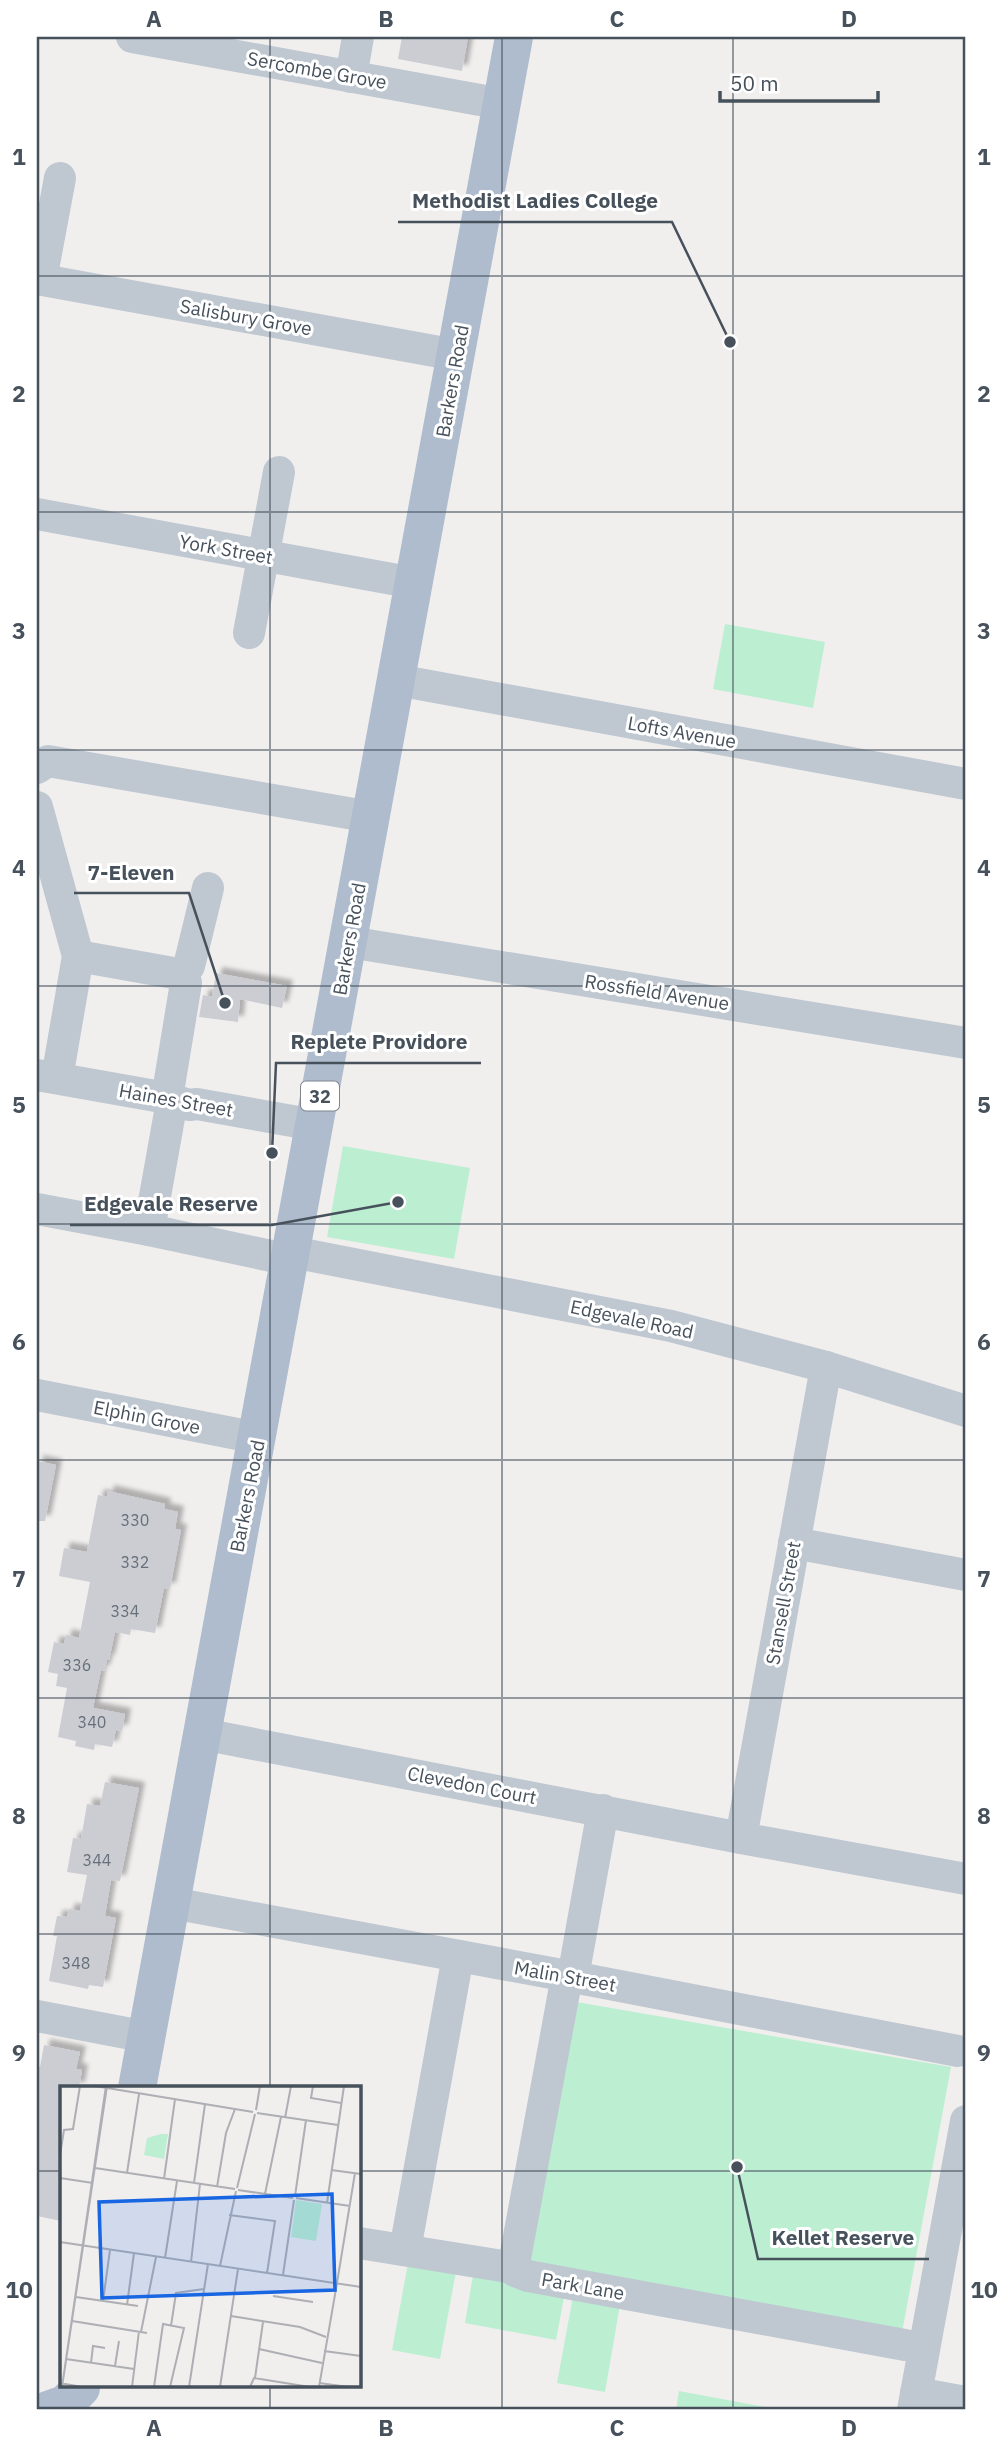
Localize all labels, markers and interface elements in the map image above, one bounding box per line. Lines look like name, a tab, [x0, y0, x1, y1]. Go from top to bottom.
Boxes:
text: A	[146, 3, 162, 33]
text: B	[378, 3, 394, 33]
text: C	[610, 3, 625, 33]
text: D	[841, 3, 857, 33]
street label: Sercombe Grove	[245, 46, 389, 94]
scale bar	[720, 60, 877, 104]
text: 50 m	[730, 69, 779, 97]
text: 1	[12, 141, 26, 171]
text: 1	[977, 141, 991, 171]
callout: Methodist Ladies College	[398, 180, 672, 222]
text: Methodist Ladies College	[412, 186, 658, 214]
street label: Salisbury Grove	[178, 294, 314, 340]
street label: Barkers Road	[430, 323, 474, 439]
text: 2	[12, 378, 26, 408]
text: 2	[977, 378, 991, 408]
street label: York Street	[177, 529, 275, 569]
text: 3	[12, 615, 26, 645]
text: 3	[977, 615, 991, 645]
street label: Lofts Avenue	[626, 711, 738, 753]
callout: 7-Eleven	[74, 851, 189, 893]
text: 4	[12, 852, 26, 882]
text: 4	[977, 852, 991, 882]
text: 7-Eleven	[87, 858, 175, 886]
street label: Barkers Road	[327, 881, 371, 997]
street label: Rossfield Avenue	[583, 969, 731, 1015]
callout: Replete Providore	[276, 1021, 481, 1063]
text: Replete Providore	[290, 1027, 468, 1055]
street label: Haines Street	[117, 1078, 235, 1122]
road number: 32	[301, 1082, 339, 1111]
text: 5	[12, 1089, 26, 1119]
text: 5	[977, 1089, 991, 1119]
callout: Edgevale Reserve	[70, 1183, 272, 1225]
text: Edgevale Reserve	[84, 1189, 258, 1217]
street label: Edgevale Road	[568, 1294, 696, 1344]
text: 6	[12, 1326, 26, 1356]
text: 6	[977, 1326, 991, 1356]
street label: Elphin Grove	[92, 1395, 202, 1439]
street label: Barkers Road	[224, 1438, 270, 1554]
house number: 330	[121, 1510, 149, 1530]
street label: Stansell Street	[760, 1539, 806, 1667]
house number: 332	[121, 1552, 149, 1572]
text: 7	[12, 1563, 26, 1593]
text: 7	[977, 1563, 991, 1593]
house number: 334	[111, 1601, 139, 1621]
house number: 336	[63, 1655, 91, 1675]
house number: 340	[78, 1712, 106, 1732]
street label: Clevedon Court	[406, 1761, 538, 1809]
text: 8	[12, 1800, 26, 1830]
text: 8	[977, 1800, 991, 1830]
house number: 344	[83, 1850, 111, 1870]
house number: 348	[62, 1953, 90, 1973]
street label: Malin Street	[512, 1955, 618, 1997]
text: 9	[12, 2037, 26, 2067]
text: 9	[977, 2037, 991, 2067]
inset map	[60, 2086, 360, 2388]
callout: Kellet Reserve	[758, 2217, 929, 2259]
text: Kellet Reserve	[772, 2223, 915, 2251]
street label: Park Lane	[540, 2267, 626, 2305]
text: 10	[5, 2274, 33, 2304]
text: 10	[970, 2274, 998, 2304]
text: A	[146, 2412, 162, 2442]
text: B	[378, 2412, 394, 2442]
text: C	[610, 2412, 625, 2442]
text: D	[841, 2412, 857, 2442]

